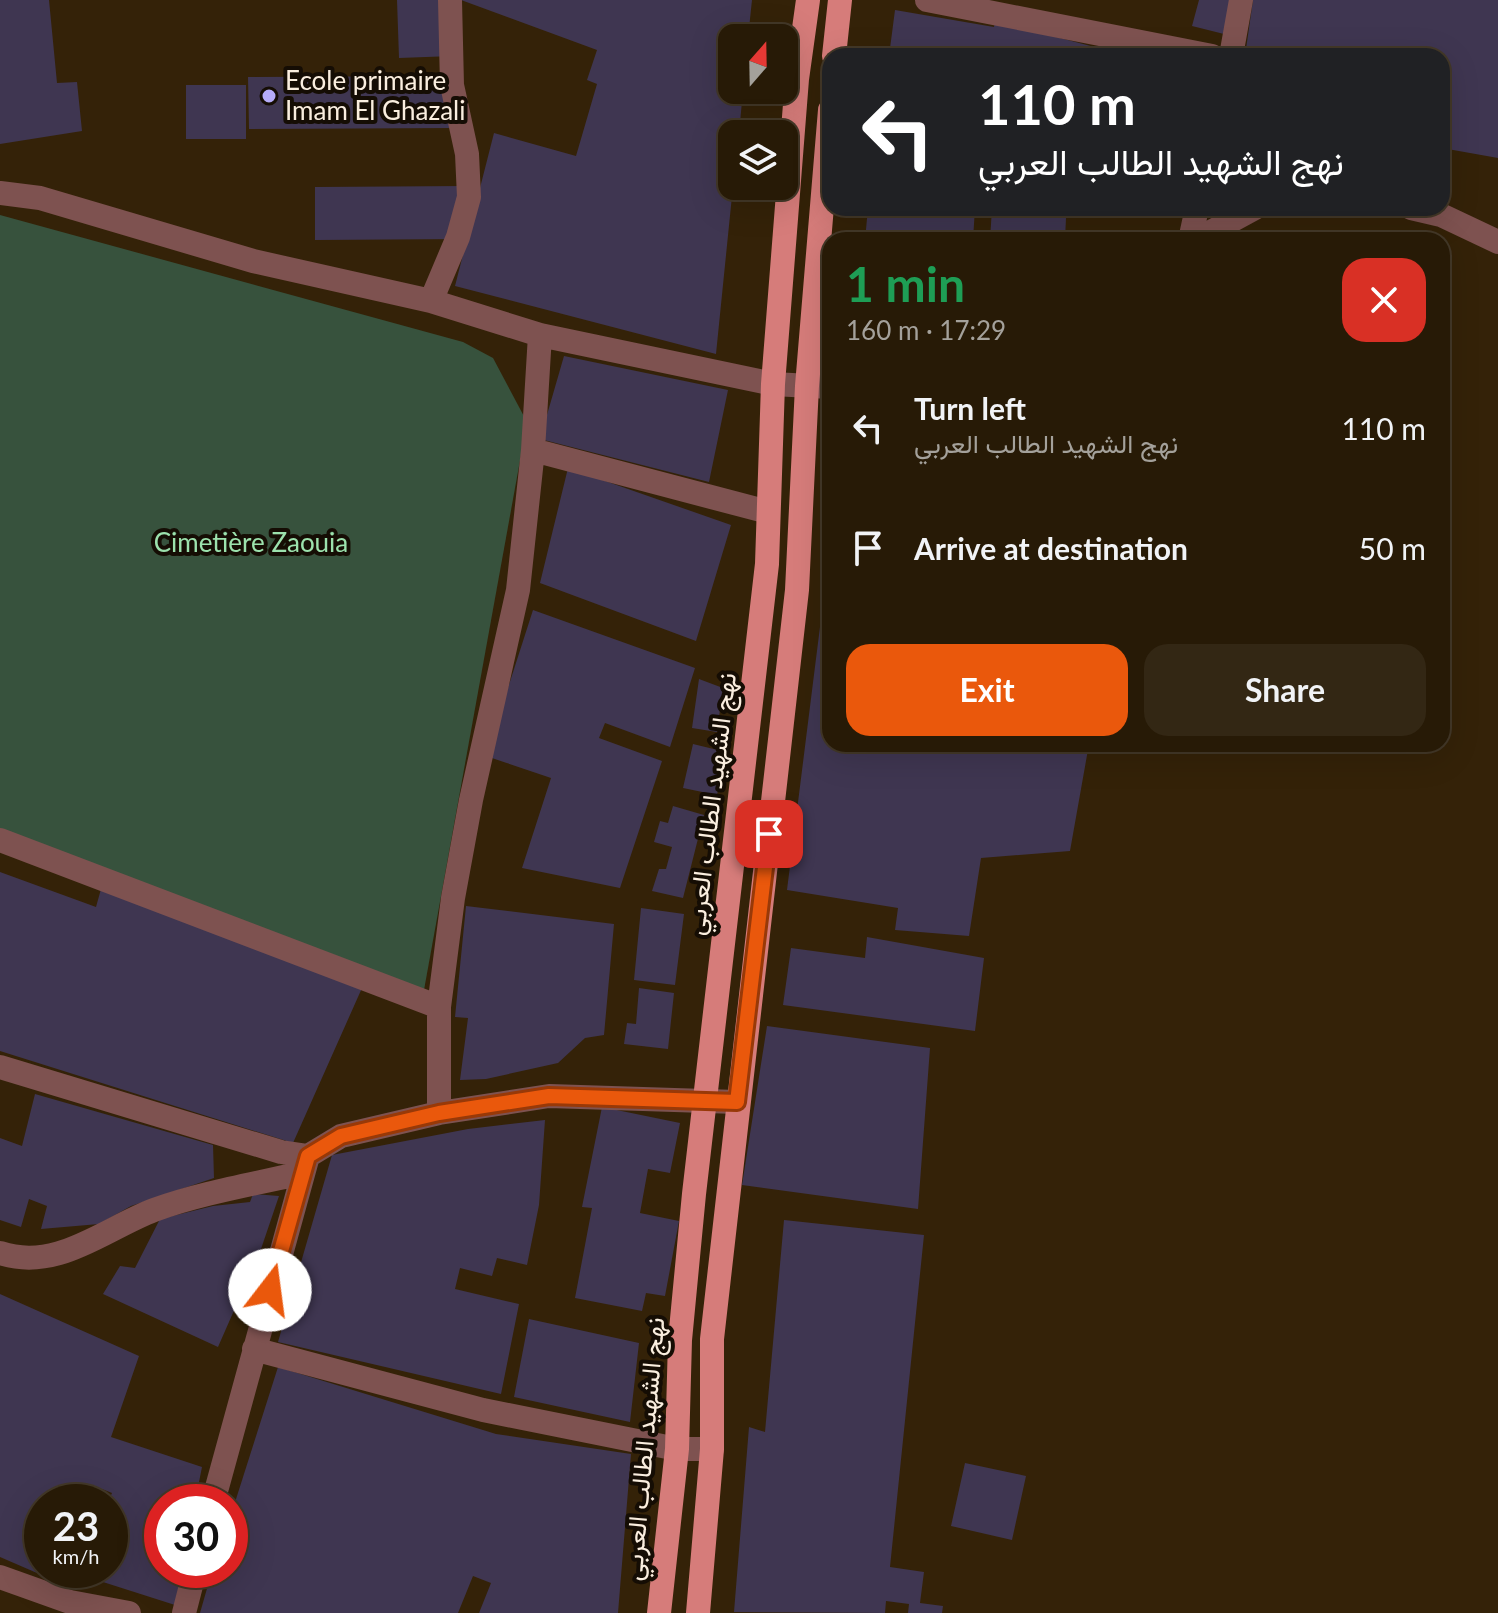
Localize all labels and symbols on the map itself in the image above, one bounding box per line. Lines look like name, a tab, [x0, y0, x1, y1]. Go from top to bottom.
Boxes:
north arrow	[718, 24, 798, 104]
place label: Ecole primaire Imam El Ghazali	[285, 64, 465, 126]
marker: Ecole primaire Imam El Ghazali	[260, 87, 278, 105]
park label: Cimetière Zaouia	[154, 526, 348, 558]
street label: نهج الشهيد الطالب العربي	[678, 671, 748, 938]
pin	[735, 800, 803, 868]
position arrow	[228, 1248, 312, 1332]
street label: نهج الشهيد الطالب العربي	[616, 1316, 676, 1582]
speed limit sign: 30	[144, 1484, 248, 1588]

